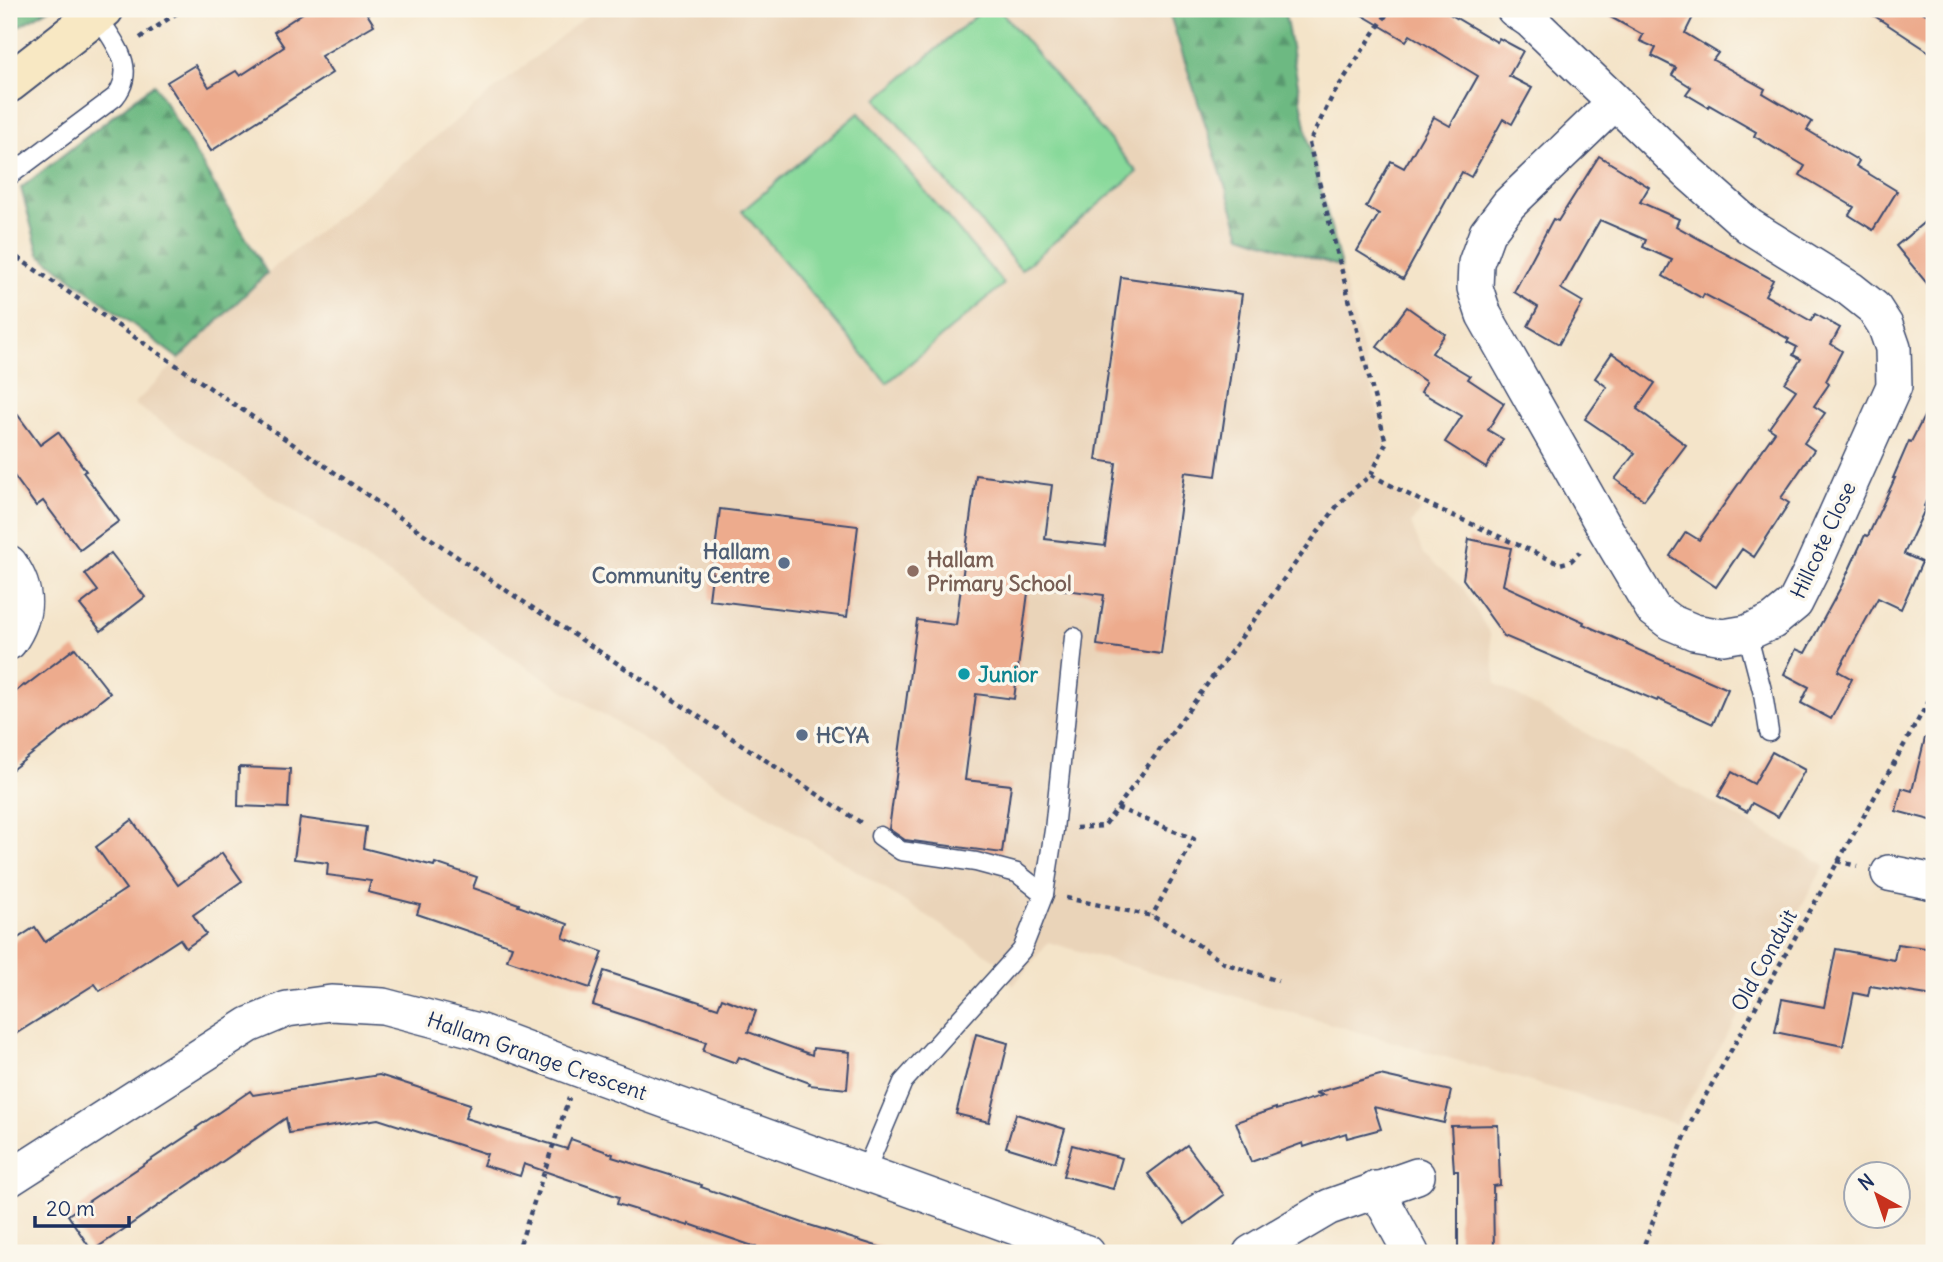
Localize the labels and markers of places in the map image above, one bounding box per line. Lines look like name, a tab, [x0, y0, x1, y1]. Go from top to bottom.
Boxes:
place label: Hallam Community Centre	[592, 538, 771, 589]
place label: Hallam Primary School	[927, 546, 1072, 597]
marker: Hallam Community Centre	[776, 555, 792, 571]
marker: Hallam Primary School	[905, 563, 921, 579]
place label: Junior	[978, 661, 1039, 688]
marker: Junior	[956, 666, 972, 682]
place label: HCYA	[816, 722, 870, 749]
marker: HCYA	[794, 727, 810, 743]

